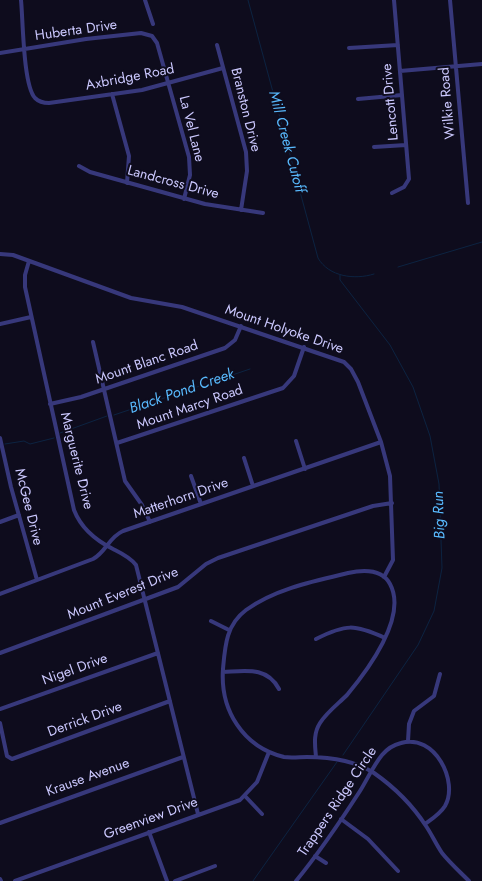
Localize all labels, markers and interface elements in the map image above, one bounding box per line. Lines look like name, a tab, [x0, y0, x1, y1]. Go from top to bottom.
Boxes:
street label: Huberta Drive	[34, 17, 118, 45]
street label: Axbridge Road	[84, 61, 176, 95]
street label: Lencott Drive	[379, 63, 403, 141]
street label: Branston Drive	[226, 66, 264, 154]
street label: Wilkie Road	[436, 66, 460, 140]
water label: Mill Creek Cutoff	[264, 89, 308, 195]
street label: La Vel Lane	[175, 94, 207, 164]
street label: Landcross Drive	[125, 163, 221, 203]
street label: Mount Holyoke Drive	[223, 302, 345, 358]
street label: Mount Blanc Road	[93, 338, 201, 388]
water label: Black Pond Creek	[127, 366, 237, 418]
street label: Mount Marcy Road	[135, 382, 245, 434]
street label: Marguerite Drive	[56, 411, 96, 511]
street label: McGee Drive	[10, 467, 46, 547]
street label: Matterhorn Drive	[131, 475, 231, 523]
water label: Big Run	[430, 491, 450, 539]
street label: Mount Everest Drive	[65, 564, 181, 624]
street label: Nigel Drive	[40, 650, 110, 690]
street label: Derrick Drive	[45, 699, 125, 741]
street label: Trappers Ridge Circle	[295, 744, 381, 860]
street label: Krause Avenue	[44, 755, 132, 801]
street label: Greenview Drive	[102, 794, 200, 844]

